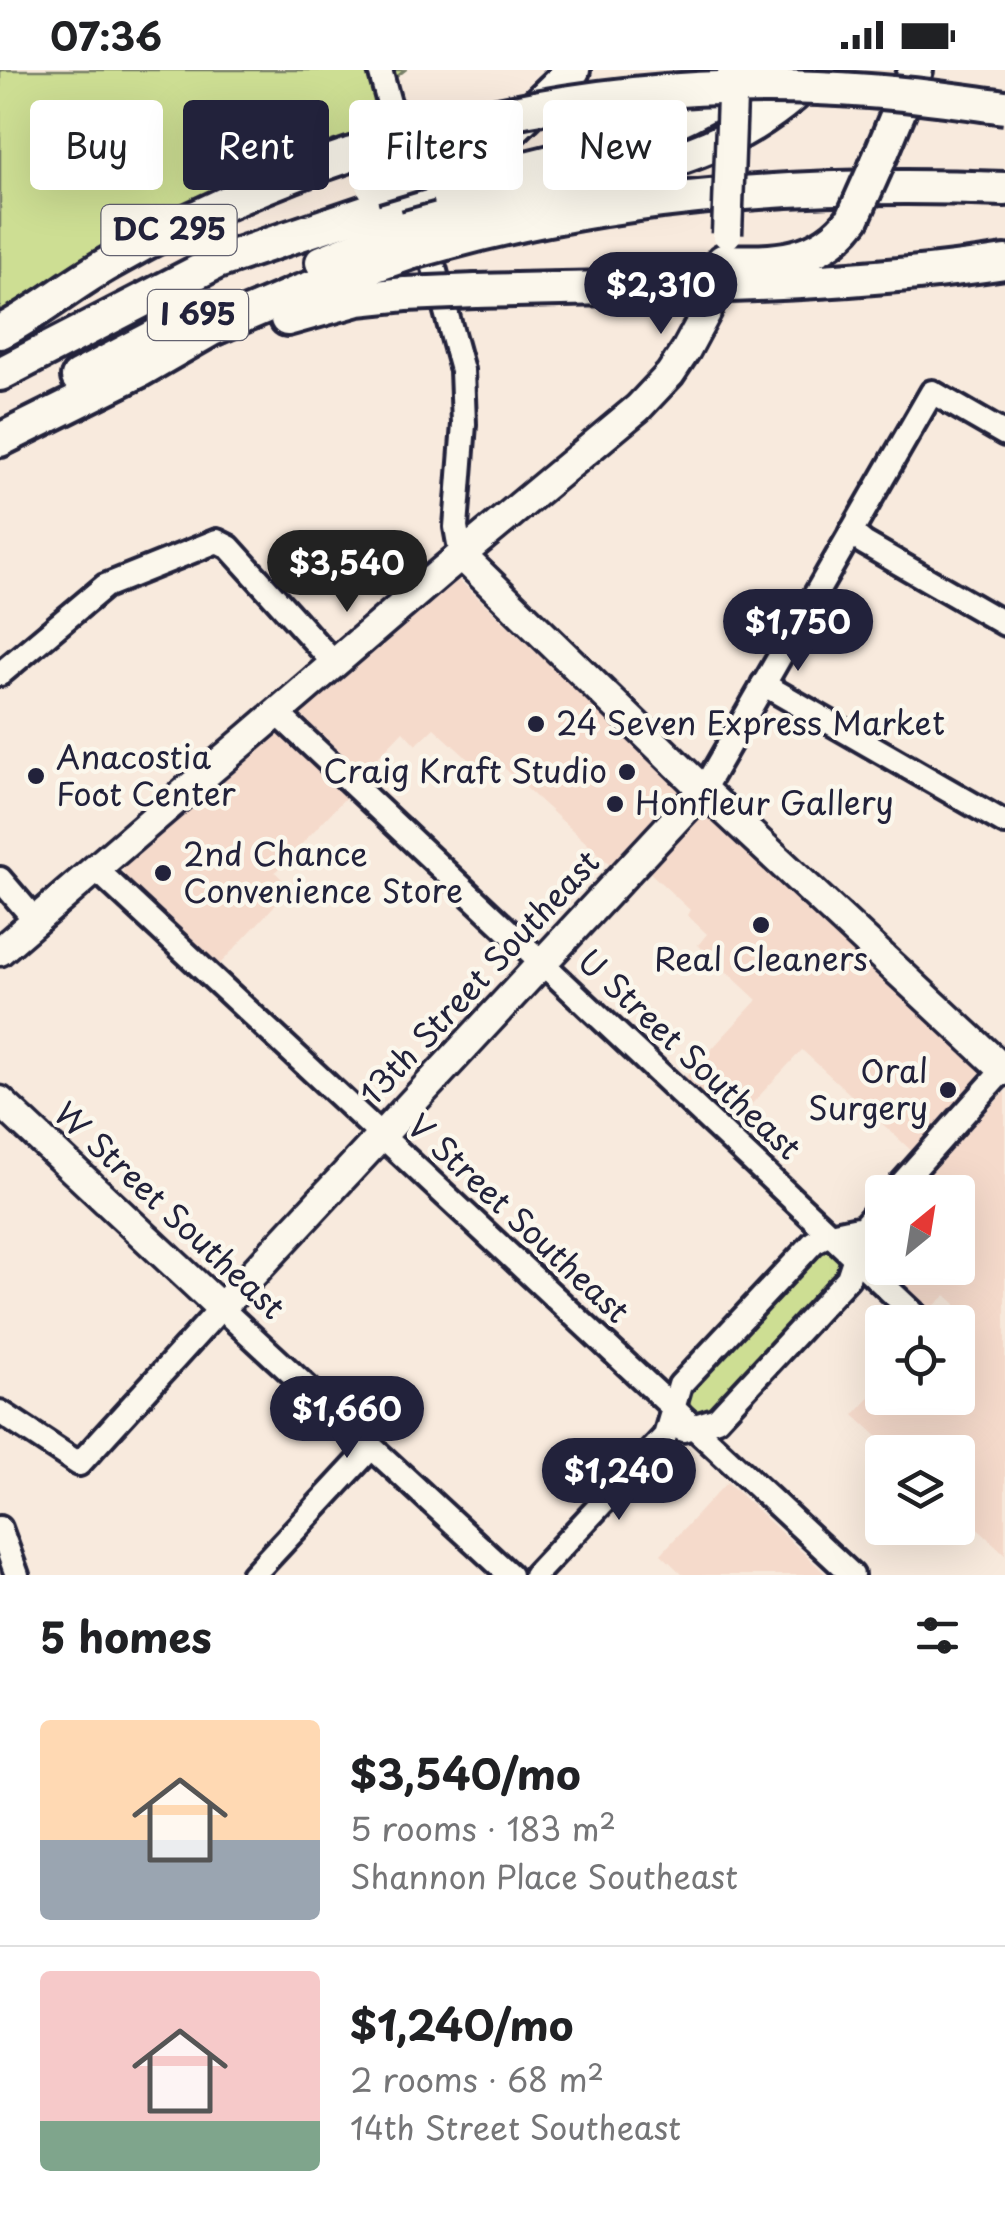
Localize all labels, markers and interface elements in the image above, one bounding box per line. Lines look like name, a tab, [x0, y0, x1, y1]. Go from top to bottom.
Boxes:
text: 07:36	[50, 7, 162, 64]
chip: Buy	[30, 100, 163, 190]
chip: Rent	[183, 100, 329, 190]
chip: Filters	[349, 100, 523, 190]
chip: New	[543, 100, 687, 190]
road number: DC 295	[101, 205, 236, 255]
pin: $2,310	[580, 252, 742, 337]
text: $2,310	[606, 260, 716, 308]
road number: I 695	[148, 290, 248, 340]
pin: $3,540	[266, 530, 428, 615]
text: $3,540	[289, 538, 405, 586]
pin: $1,750	[717, 589, 879, 674]
text: $1,750	[745, 597, 851, 645]
place label: 24 Seven Express Market	[556, 698, 945, 746]
marker: 24 Seven Express Market	[525, 713, 547, 735]
place label: Anacostia Foot Center	[56, 732, 236, 817]
place label: Craig Kraft Studio	[323, 746, 607, 794]
marker: Craig Kraft Studio	[616, 761, 638, 783]
marker: Anacostia Foot Center	[25, 765, 47, 787]
place label: Honfleur Gallery	[635, 778, 894, 826]
marker: Honfleur Gallery	[604, 793, 626, 815]
place label: 2nd Chance Convenience Store	[183, 829, 463, 914]
street label: 13th Street Southeast	[347, 838, 610, 1115]
marker: 2nd Chance Convenience Store	[152, 862, 174, 884]
marker: Real Cleaners	[750, 914, 772, 936]
place label: Real Cleaners	[654, 934, 868, 982]
street label: U Street Southeast	[568, 937, 813, 1170]
place label: Oral Surgery	[808, 1046, 928, 1131]
marker: Oral Surgery	[937, 1079, 959, 1101]
street label: W Street Southeast	[44, 1090, 297, 1329]
street label: V Street Southeast	[398, 1102, 641, 1333]
north arrow	[865, 1175, 975, 1285]
map controls	[865, 1175, 975, 1545]
button: locate	[865, 1305, 975, 1415]
pin: $1,660	[266, 1376, 428, 1461]
text: $1,660	[292, 1384, 402, 1432]
button: layers	[865, 1435, 975, 1545]
pin: $1,240	[538, 1438, 700, 1523]
text: $1,240	[564, 1446, 674, 1494]
text: 5 homes	[40, 1604, 212, 1667]
icon: filters	[910, 1608, 965, 1663]
text: $3,540/mo	[350, 1741, 581, 1804]
icon: home	[120, 1760, 240, 1880]
text: 5 rooms · 183 m²	[350, 1804, 616, 1852]
text: Shannon Place Southeast	[350, 1852, 738, 1900]
text: $1,240/mo	[350, 1992, 573, 2055]
icon: home	[120, 2011, 240, 2131]
text: 2 rooms · 68 m²	[350, 2055, 604, 2103]
text: 14th Street Southeast	[350, 2103, 681, 2151]

